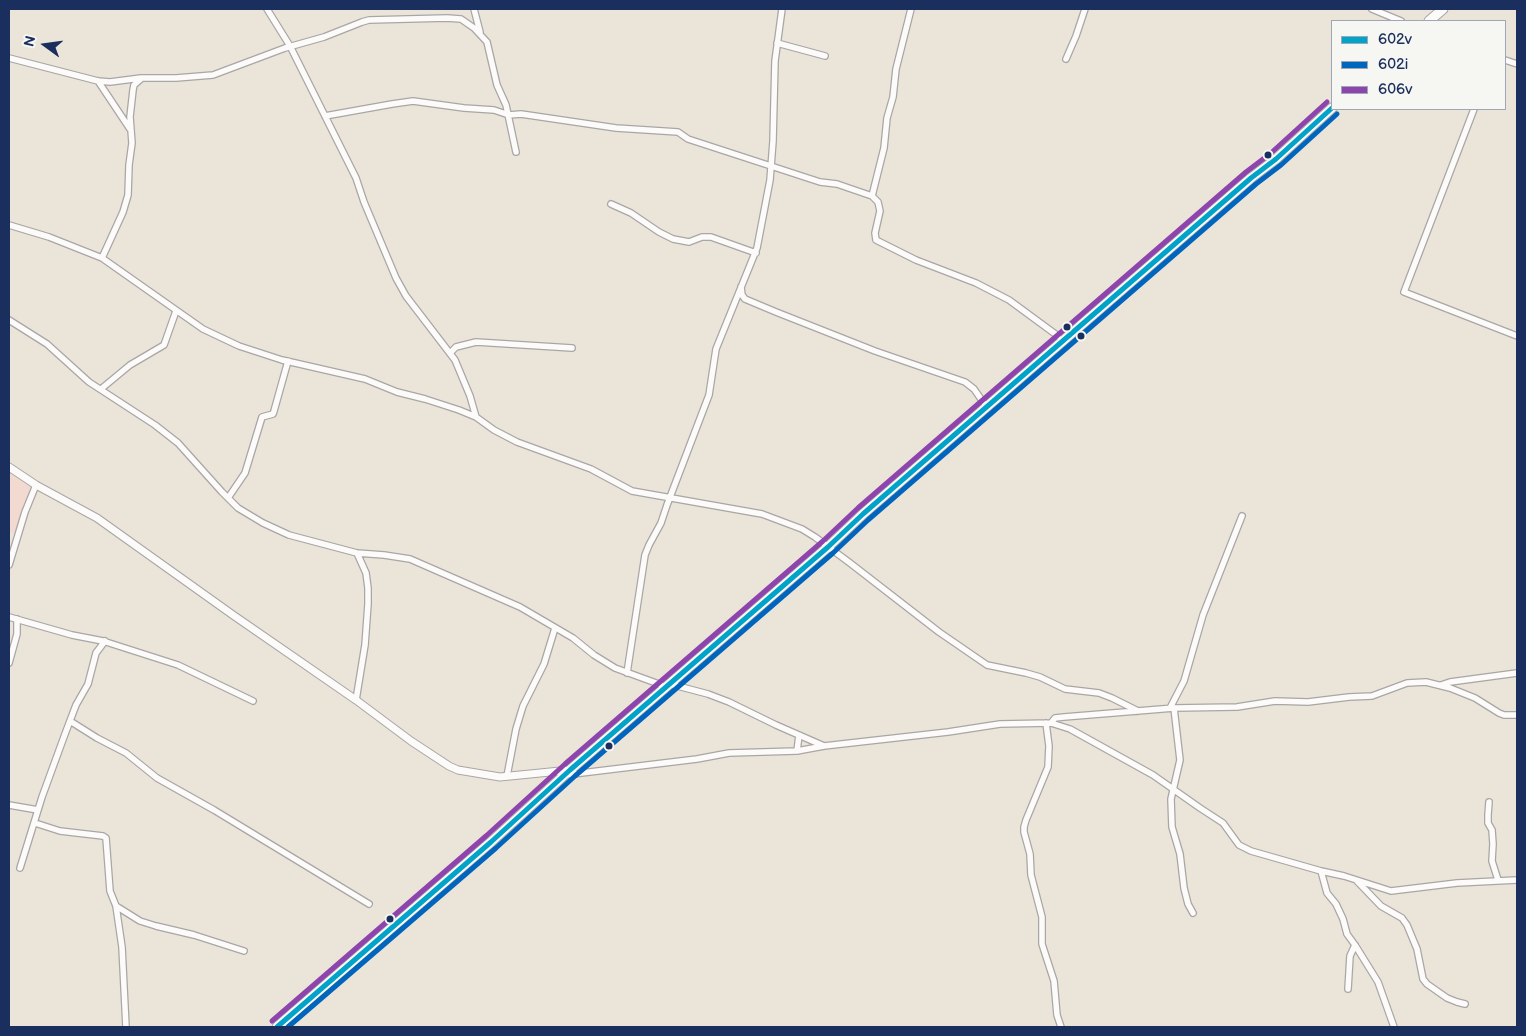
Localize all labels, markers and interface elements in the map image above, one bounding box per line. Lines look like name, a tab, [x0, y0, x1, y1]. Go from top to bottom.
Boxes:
north arrow	[20, 20, 70, 70]
legend	[1331, 20, 1506, 110]
text: 602v	[1378, 30, 1412, 49]
text: N	[20, 34, 39, 48]
text: 602i	[1378, 55, 1408, 74]
text: 606v	[1378, 80, 1412, 99]
unlabelled marker	[1263, 150, 1273, 160]
unlabelled marker	[1062, 322, 1072, 332]
unlabelled marker	[1076, 331, 1086, 341]
unlabelled marker	[604, 741, 614, 751]
unlabelled marker	[385, 914, 395, 924]

